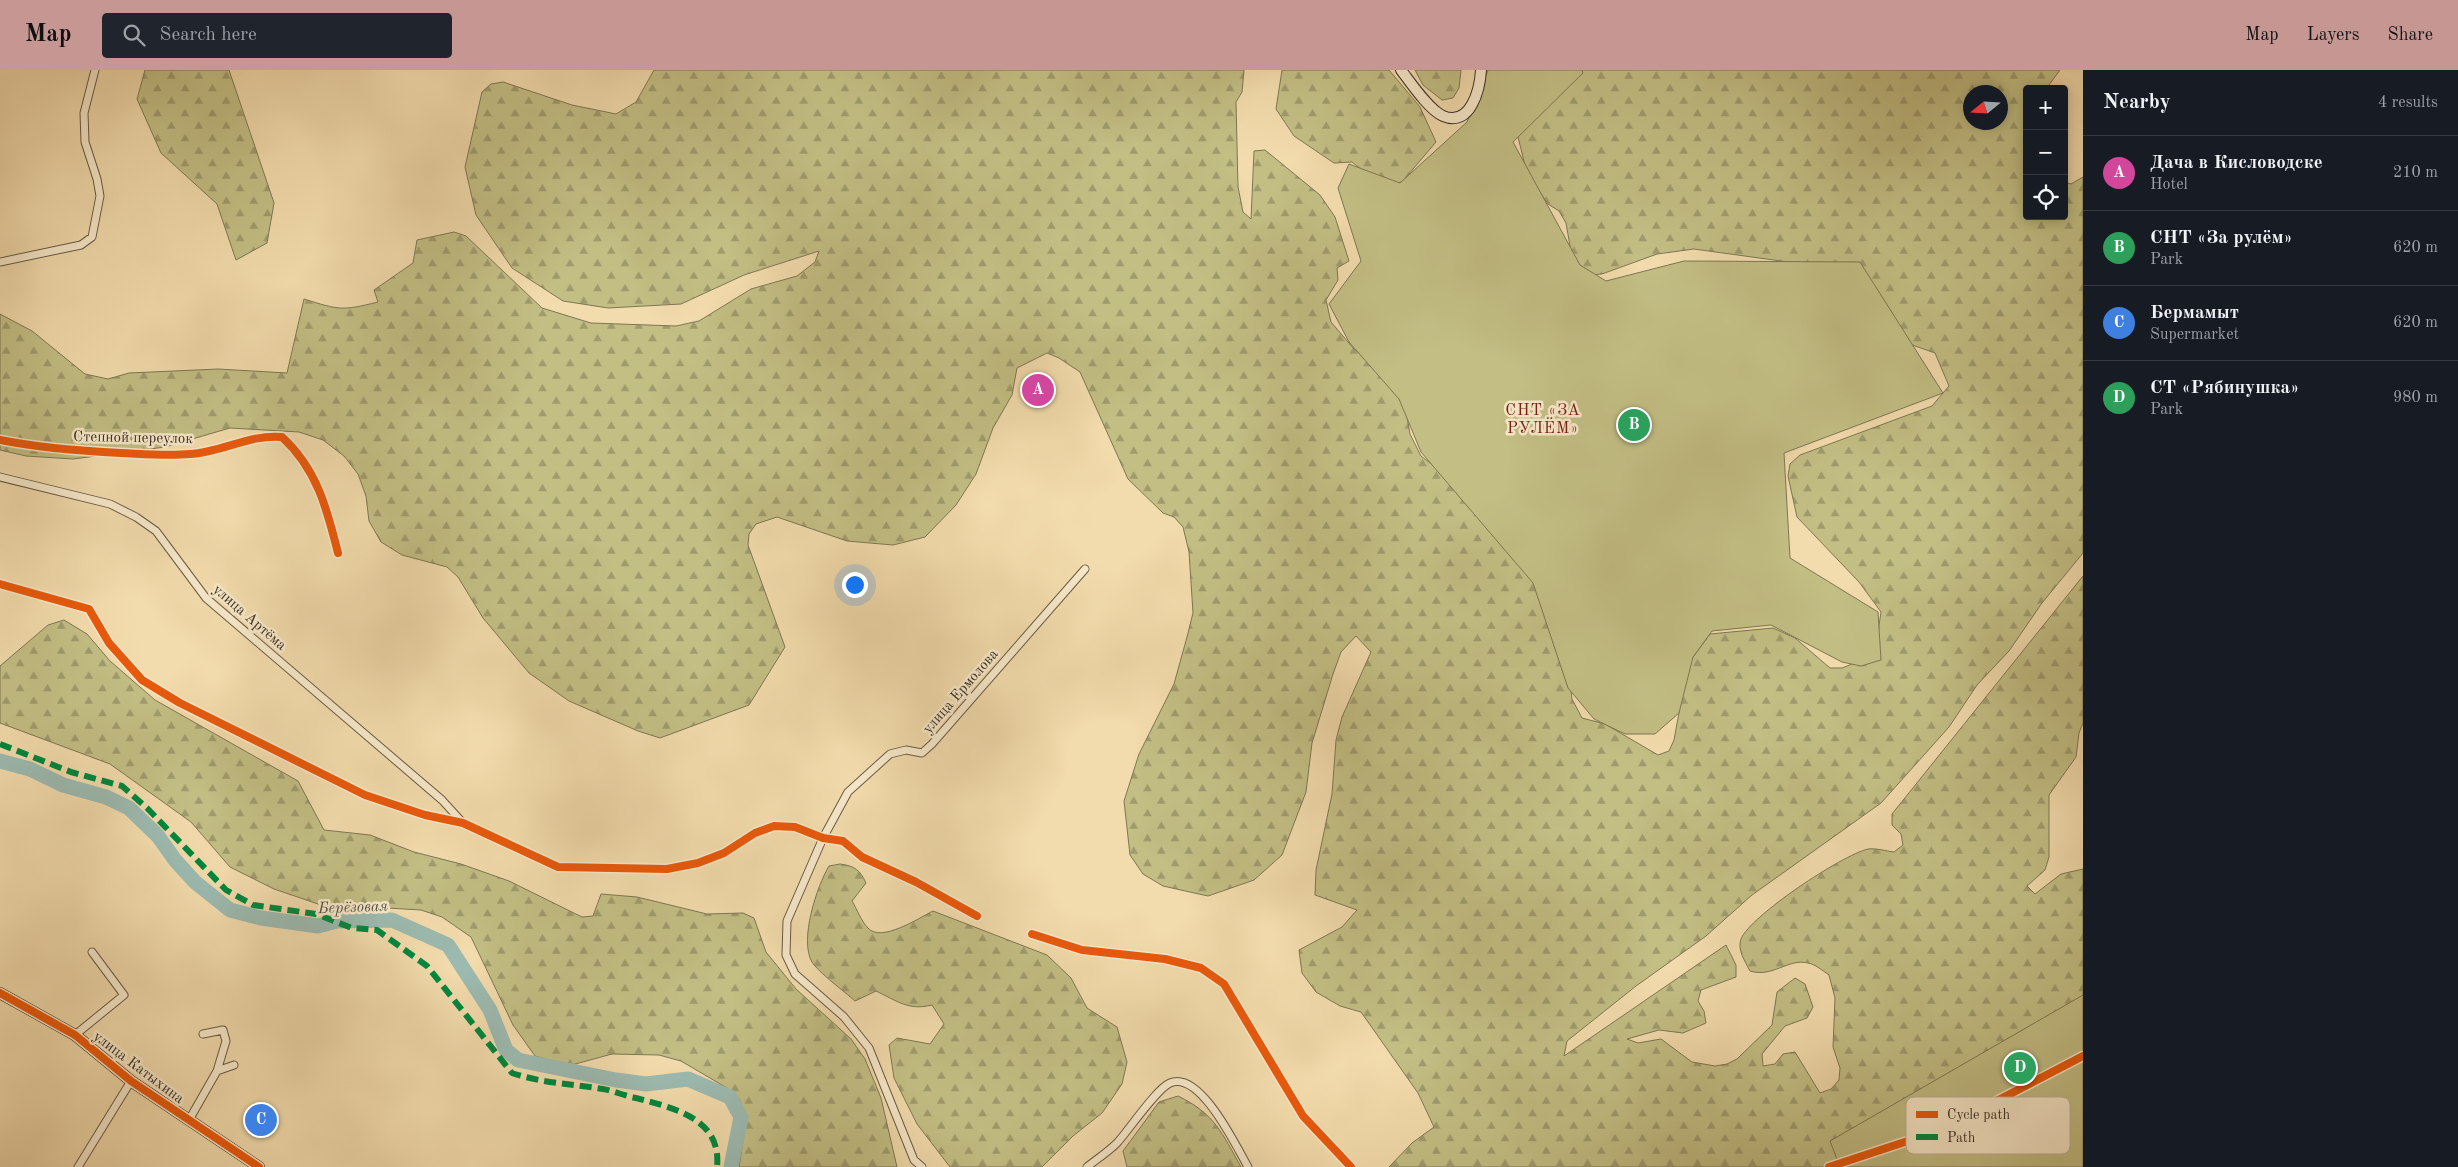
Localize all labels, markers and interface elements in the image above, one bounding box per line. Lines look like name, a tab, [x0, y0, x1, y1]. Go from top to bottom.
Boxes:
search box	[102, 13, 452, 58]
icon: search	[120, 21, 148, 49]
text: Map	[25, 23, 72, 47]
text: Search here	[160, 26, 257, 45]
text: Map	[2245, 26, 2279, 44]
text: Layers	[2307, 26, 2359, 44]
text: Share	[2387, 26, 2433, 44]
north arrow	[1963, 85, 2008, 130]
map controls	[2023, 85, 2068, 220]
button: +	[2023, 85, 2068, 130]
text: Nearby	[2103, 92, 2171, 113]
text: 4 results	[2378, 95, 2438, 111]
button: −	[2023, 130, 2068, 175]
text: Дача в Кисловодске	[2150, 154, 2323, 173]
text: A	[2113, 165, 2125, 181]
text: 210 m	[2393, 165, 2438, 181]
button: locate	[2023, 175, 2068, 220]
text: Hotel	[2150, 177, 2188, 193]
text: СНТ «За рулём»	[2150, 229, 2293, 248]
text: B	[2113, 240, 2125, 256]
text: 620 m	[2393, 240, 2438, 256]
text: Park	[2150, 252, 2183, 268]
text: Бермамыт	[2150, 304, 2239, 323]
text: C	[2114, 315, 2124, 331]
text: 620 m	[2393, 315, 2438, 331]
text: Supermarket	[2150, 327, 2239, 343]
pin: A	[1022, 371, 1054, 409]
text: СТ «Рябинушка»	[2150, 379, 2299, 398]
text: D	[2113, 390, 2125, 406]
text: 980 m	[2393, 390, 2438, 406]
text: Park	[2150, 402, 2183, 418]
district label: СНТ «ЗА РУЛЁМ»	[1505, 403, 1581, 437]
pin: B	[1618, 406, 1650, 444]
street label: Степной переулок	[73, 430, 193, 447]
your location	[842, 572, 868, 598]
street label: улица Артёма	[209, 582, 289, 654]
street label: улица Ермолова	[921, 646, 1002, 737]
water label: Берёзовая	[317, 899, 389, 917]
street label: улица Катыхина	[90, 1029, 187, 1107]
pin: D	[2004, 1049, 2036, 1087]
legend	[1906, 1097, 2070, 1154]
pin: C	[245, 1101, 277, 1139]
text: Cycle path	[1947, 1108, 2010, 1122]
text: Path	[1947, 1131, 1976, 1145]

